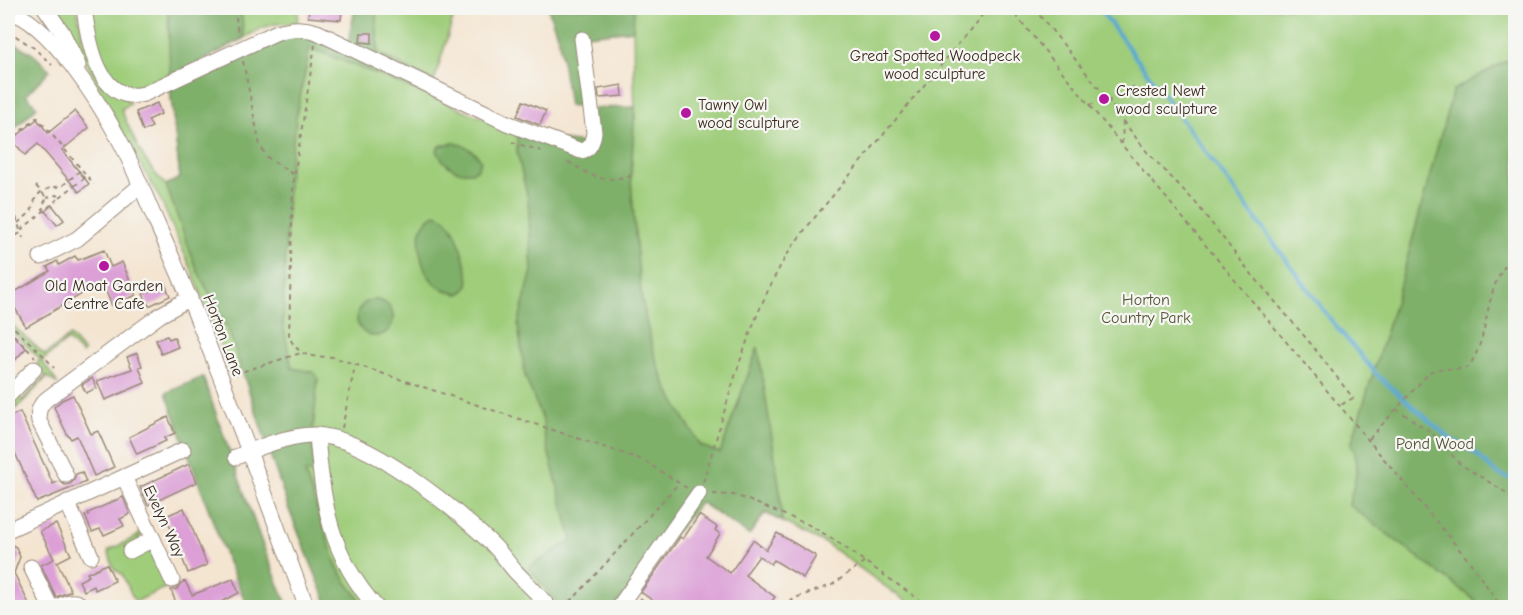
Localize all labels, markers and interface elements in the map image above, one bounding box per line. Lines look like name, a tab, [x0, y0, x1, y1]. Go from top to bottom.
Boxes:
marker: Great Spotted Woodpeck wood sculpture	[928, 29, 942, 43]
place label: Great Spotted Woodpeck wood sculpture	[850, 47, 1020, 83]
place label: Crested Newt wood sculpture	[1116, 82, 1217, 118]
marker: Crested Newt wood sculpture	[1097, 92, 1111, 106]
place label: Tawny Owl wood sculpture	[698, 96, 799, 132]
marker: Tawny Owl wood sculpture	[679, 106, 693, 120]
marker: Old Moat Garden Centre Cafe	[97, 259, 111, 273]
place label: Old Moat Garden Centre Cafe	[45, 277, 163, 313]
park label: Horton Country Park	[1101, 291, 1191, 327]
street label: Horton Lane	[199, 292, 247, 379]
park label: Pond Wood	[1396, 435, 1474, 453]
street label: Evelyn Way	[140, 483, 189, 561]

